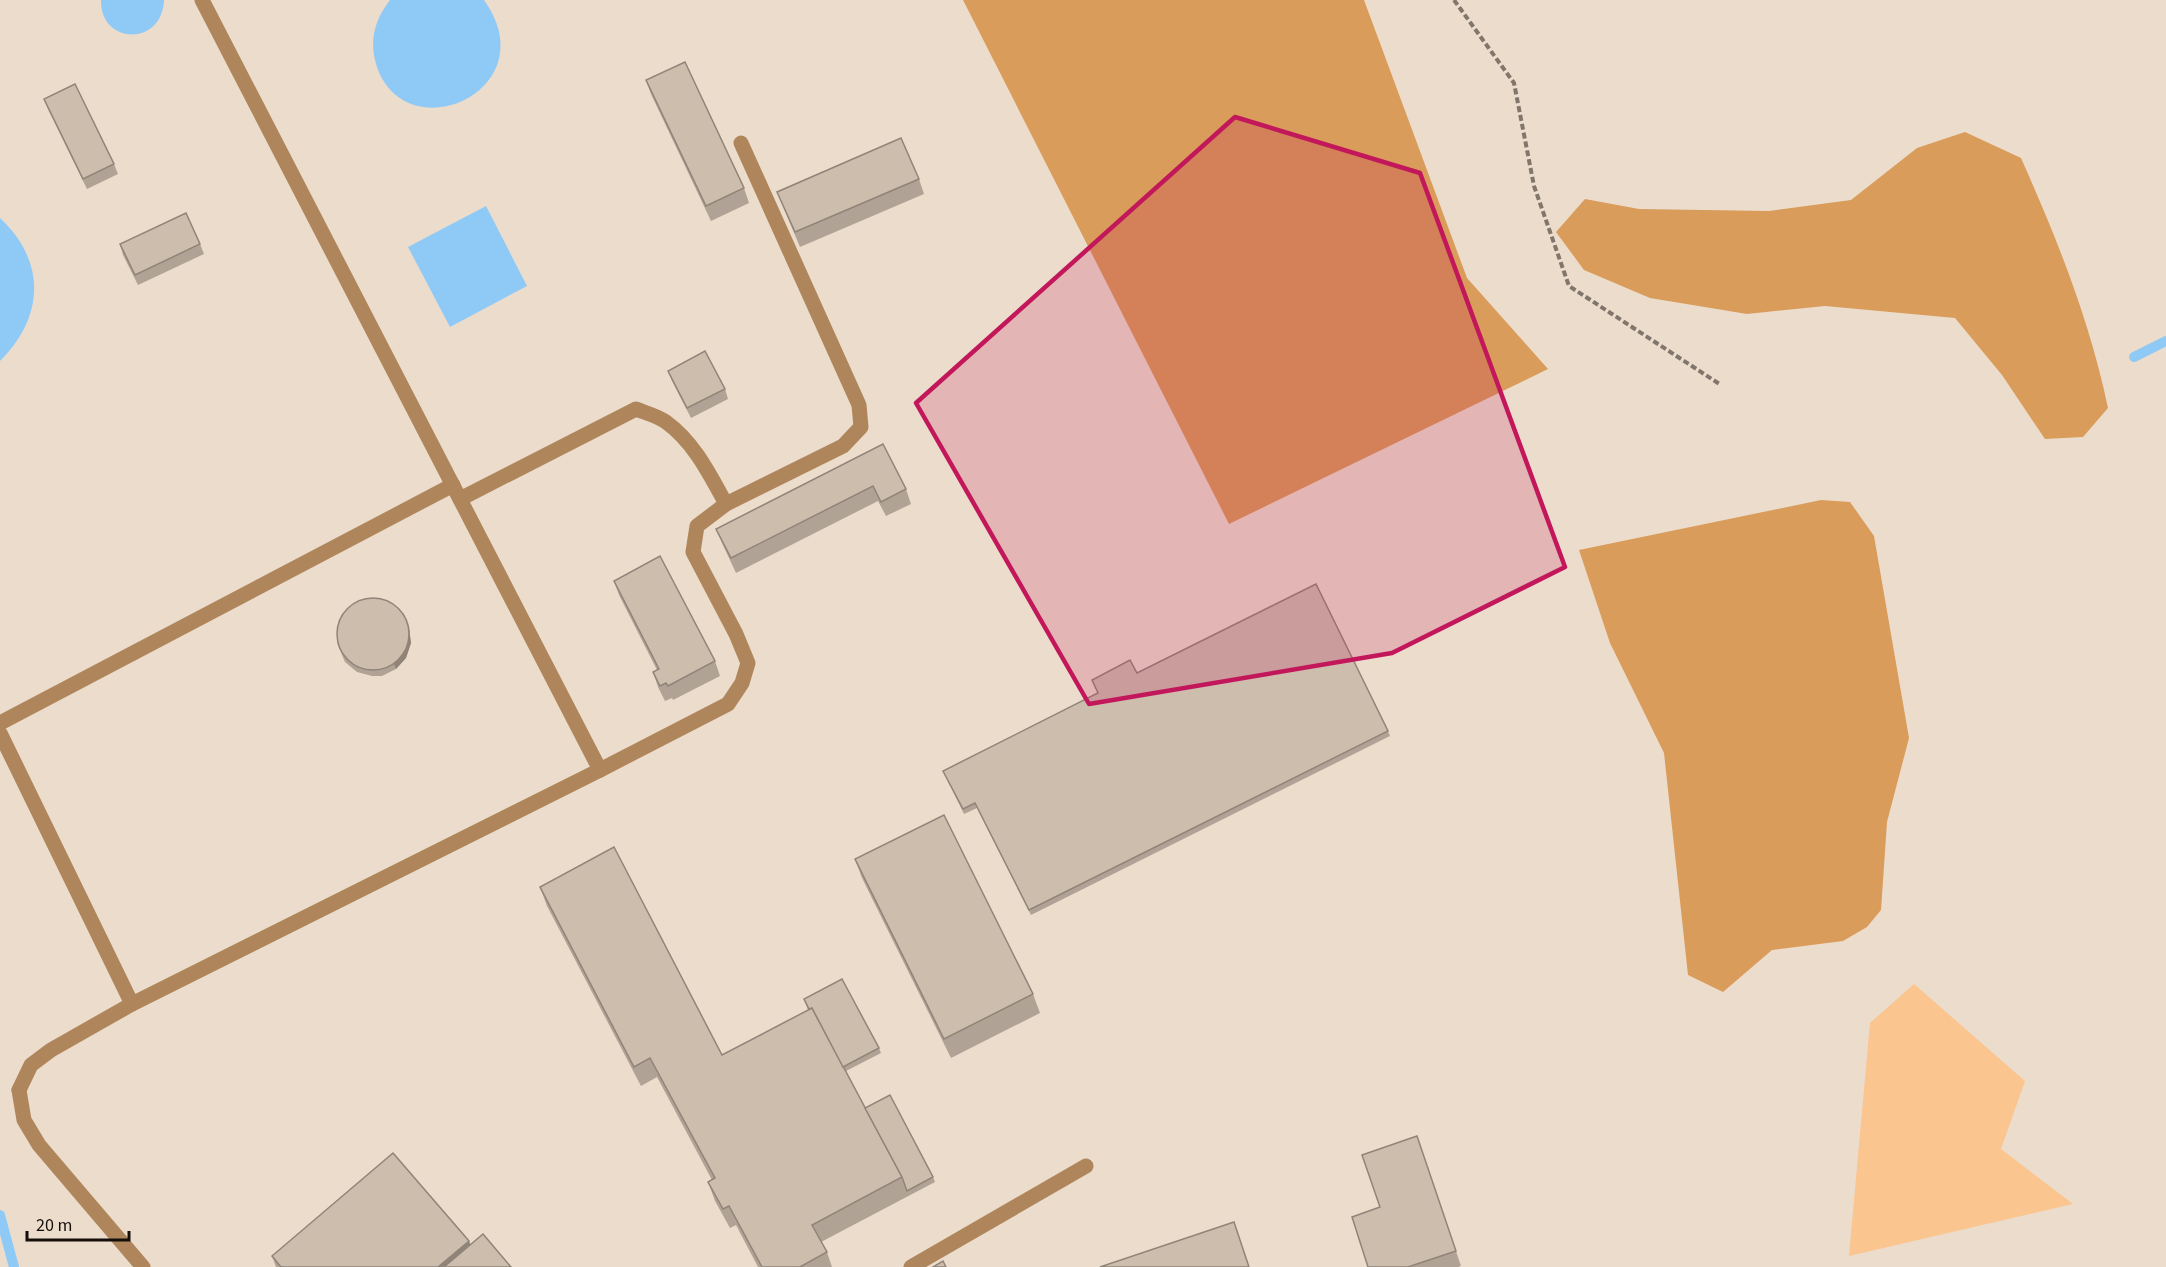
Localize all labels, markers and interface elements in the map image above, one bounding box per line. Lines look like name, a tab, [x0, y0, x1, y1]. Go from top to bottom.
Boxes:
scale bar	[27, 1204, 129, 1242]
text: 20 m	[36, 1213, 72, 1238]

